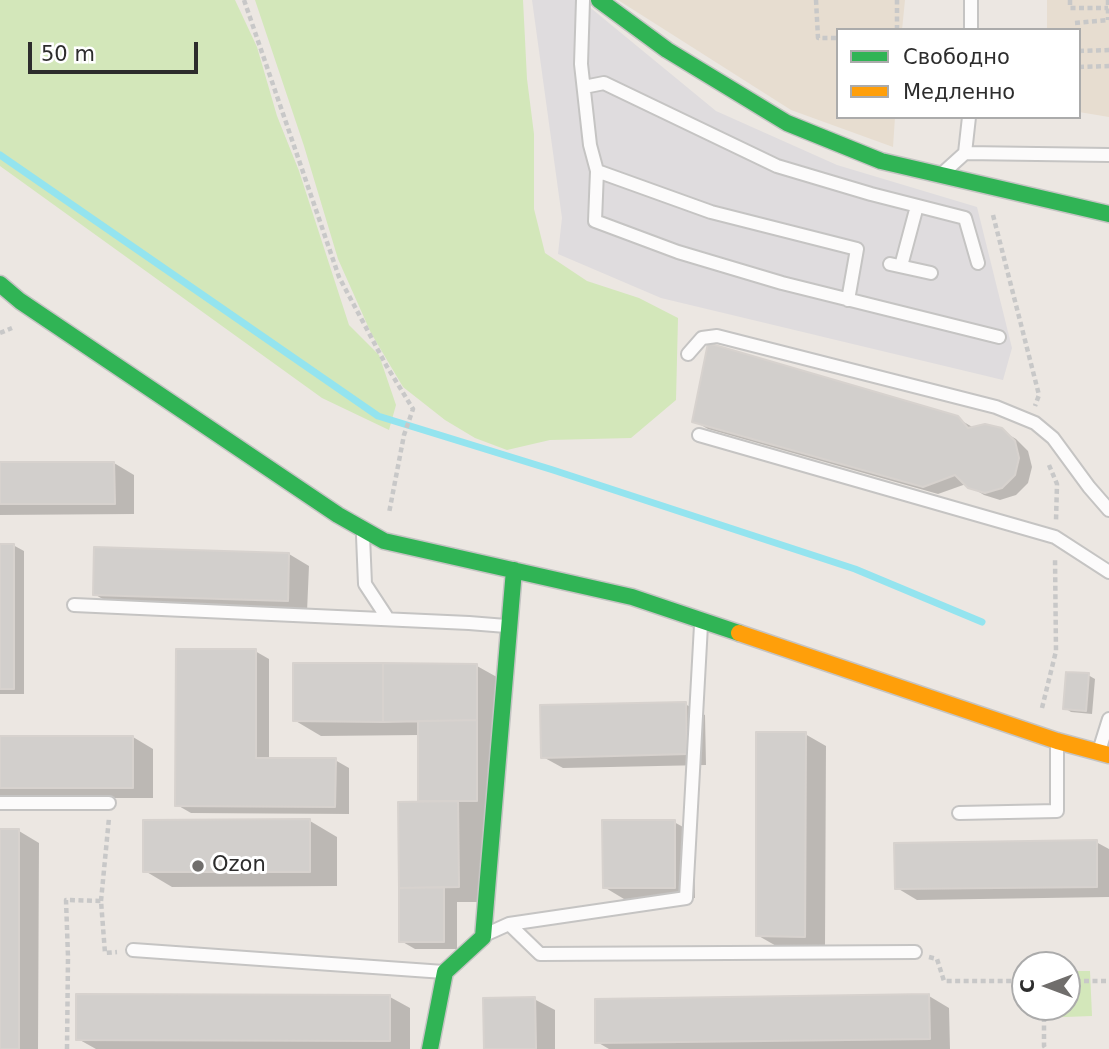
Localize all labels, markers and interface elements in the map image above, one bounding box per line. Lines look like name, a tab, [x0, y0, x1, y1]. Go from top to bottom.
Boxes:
scale bar	[32, 28, 201, 72]
legend	[836, 28, 1081, 119]
text: 50 m	[41, 42, 95, 66]
text: Свободно	[903, 45, 1010, 69]
text: Медленно	[903, 80, 1015, 104]
place label: Ozon	[212, 853, 266, 879]
marker: Ozon	[190, 858, 206, 874]
north arrow	[1011, 951, 1081, 1021]
text: С	[1016, 979, 1038, 993]

